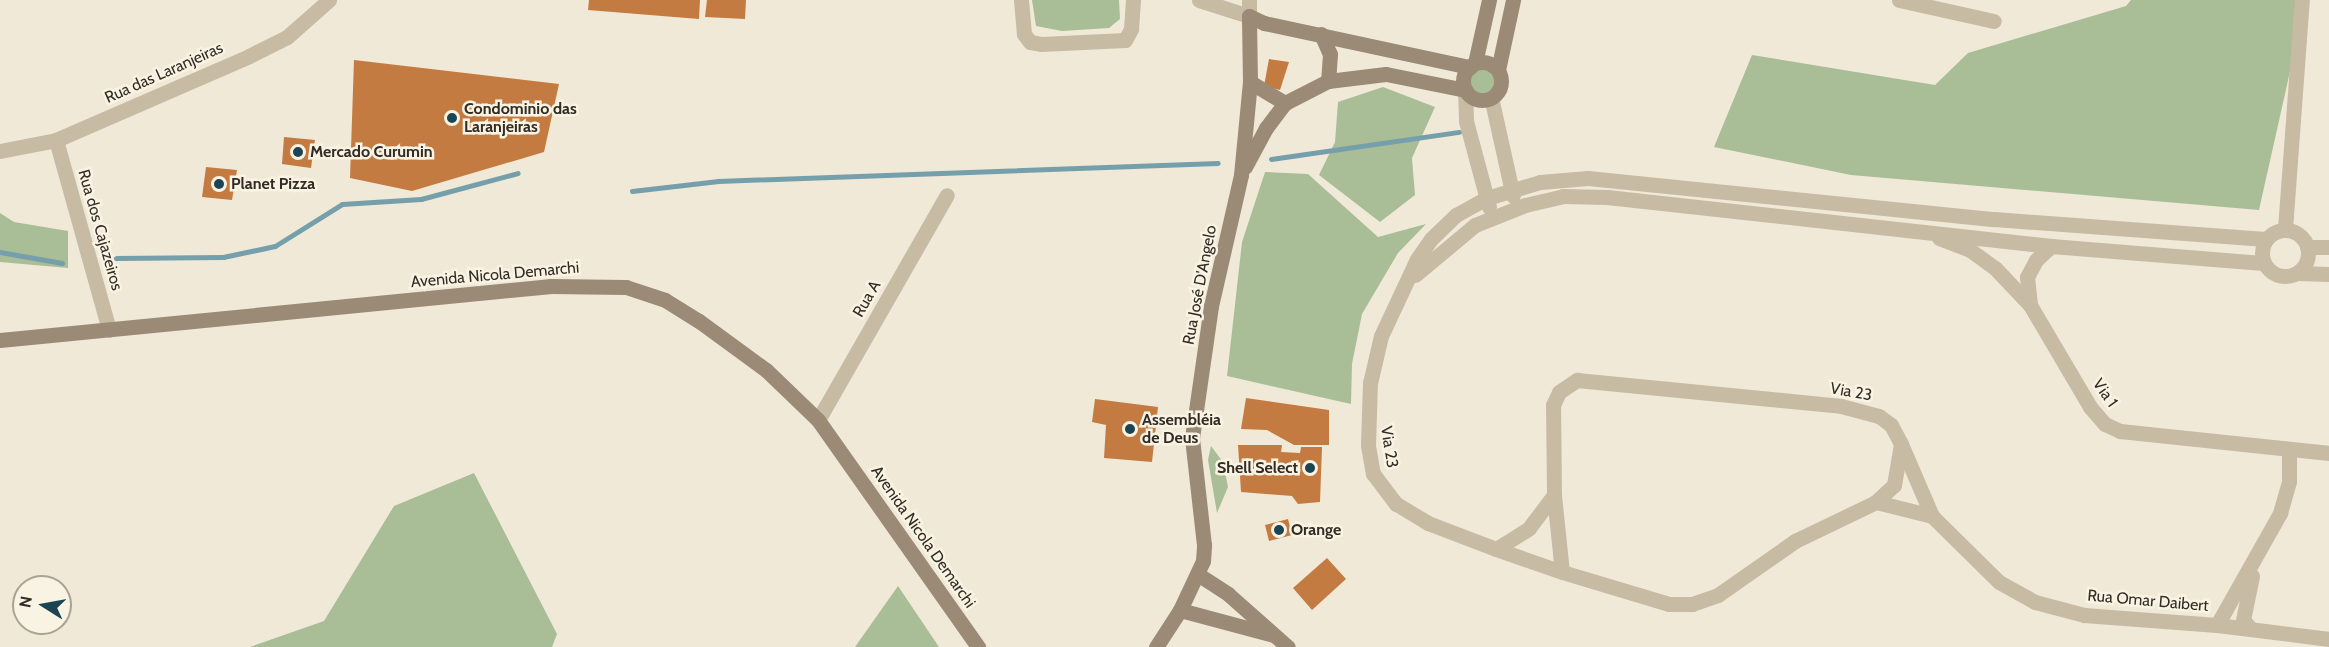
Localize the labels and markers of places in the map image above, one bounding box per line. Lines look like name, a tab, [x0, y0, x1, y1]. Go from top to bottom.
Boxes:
place label: Condominio das Laranjeiras	[464, 99, 577, 137]
marker: Condominio das Laranjeiras	[445, 111, 459, 125]
place label: Mercado Curumin	[310, 142, 433, 162]
marker: Mercado Curumin	[291, 145, 305, 159]
place label: Planet Pizza	[231, 174, 315, 194]
marker: Planet Pizza	[212, 177, 226, 191]
place label: Assembléia de Deus	[1142, 410, 1221, 448]
marker: Assembléia de Deus	[1123, 422, 1137, 436]
place label: Shell Select	[1217, 458, 1298, 478]
marker: Shell Select	[1303, 461, 1317, 475]
place label: Orange	[1291, 520, 1341, 540]
marker: Orange	[1272, 523, 1286, 537]

